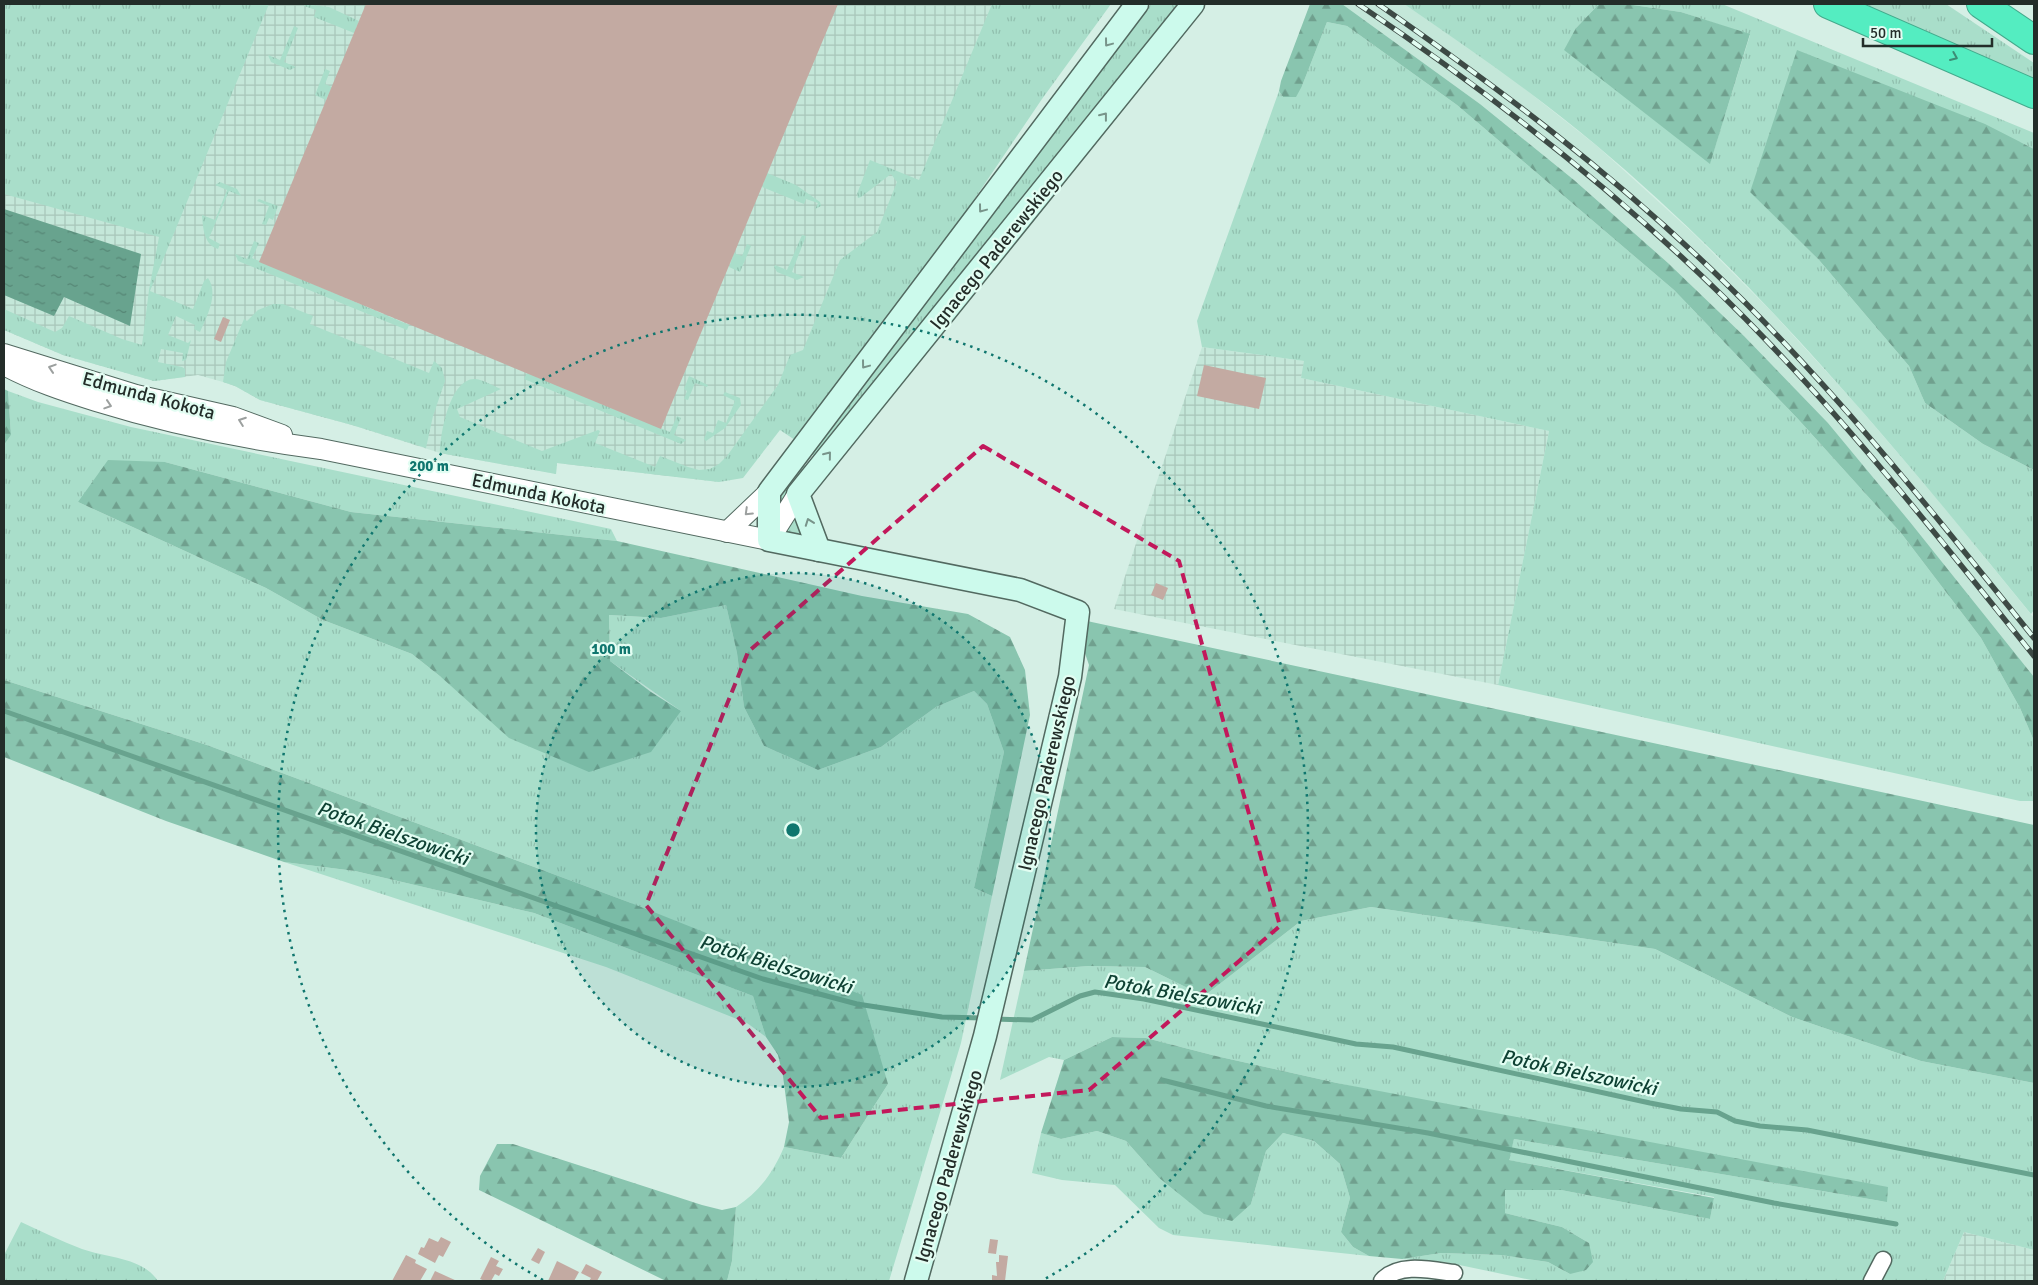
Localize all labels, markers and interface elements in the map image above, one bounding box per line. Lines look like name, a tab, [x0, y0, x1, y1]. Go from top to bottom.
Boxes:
scale bar	[1863, 15, 1992, 47]
text: 50 m	[1870, 24, 1901, 42]
one-way arrow	[1105, 37, 1114, 47]
one-way arrow	[1949, 51, 1958, 62]
one-way arrow	[1098, 113, 1106, 122]
street label: Ignacego Paderewskiego	[925, 165, 1069, 335]
one-way arrow	[979, 203, 988, 213]
one-way arrow	[861, 360, 870, 369]
one-way arrow	[49, 363, 57, 373]
street label: Edmunda Kokota	[80, 367, 218, 425]
one-way arrow	[103, 399, 112, 409]
one-way arrow	[238, 417, 247, 427]
one-way arrow	[822, 452, 830, 461]
text: 200 m	[409, 457, 449, 475]
street label: Edmunda Kokota	[470, 468, 608, 520]
one-way arrow	[745, 506, 754, 515]
one-way arrow	[805, 518, 815, 527]
text: 100 m	[591, 640, 631, 658]
street label: Ignacego Paderewskiego	[1013, 673, 1081, 873]
water label: Potok Bielszowicki	[314, 796, 473, 872]
centre of rings	[784, 821, 802, 839]
water label: Potok Bielszowicki	[696, 929, 857, 1000]
water label: Potok Bielszowicki	[1102, 968, 1264, 1021]
water label: Potok Bielszowicki	[1499, 1044, 1661, 1102]
street label: Ignacego Paderewskiego	[910, 1067, 988, 1265]

